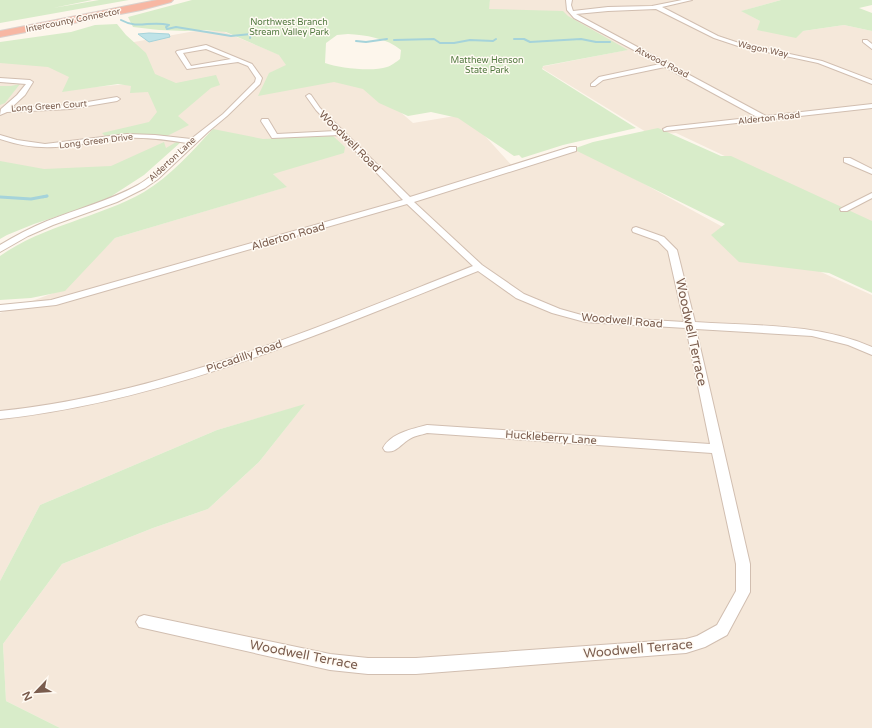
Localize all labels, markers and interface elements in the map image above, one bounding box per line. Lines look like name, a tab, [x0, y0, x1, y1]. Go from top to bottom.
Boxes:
street label: Intercounty Connector	[25, 6, 122, 35]
park label: Northwest Branch Stream Valley Park	[249, 17, 329, 38]
street label: Wagon Way	[737, 39, 789, 60]
street label: Atwood Road	[633, 44, 690, 81]
park label: Matthew Henson State Park	[450, 55, 524, 76]
street label: Long Green Court	[11, 98, 88, 115]
street label: Woodwell Road	[316, 108, 383, 175]
street label: Alderton Road	[737, 110, 801, 127]
street label: Long Green Drive	[58, 131, 134, 151]
street label: Alderton Lane	[146, 135, 198, 184]
street label: Alderton Road	[250, 220, 327, 253]
street label: Woodwell Terrace	[672, 277, 710, 388]
street label: Woodwell Road	[581, 310, 663, 331]
street label: Piccadilly Road	[204, 337, 284, 376]
street label: Huckleberry Lane	[505, 428, 597, 447]
street label: Woodwell Terrace	[583, 636, 694, 662]
street label: Woodwell Terrace	[248, 637, 359, 673]
north arrow	[16, 672, 56, 712]
text: N	[20, 689, 35, 703]

